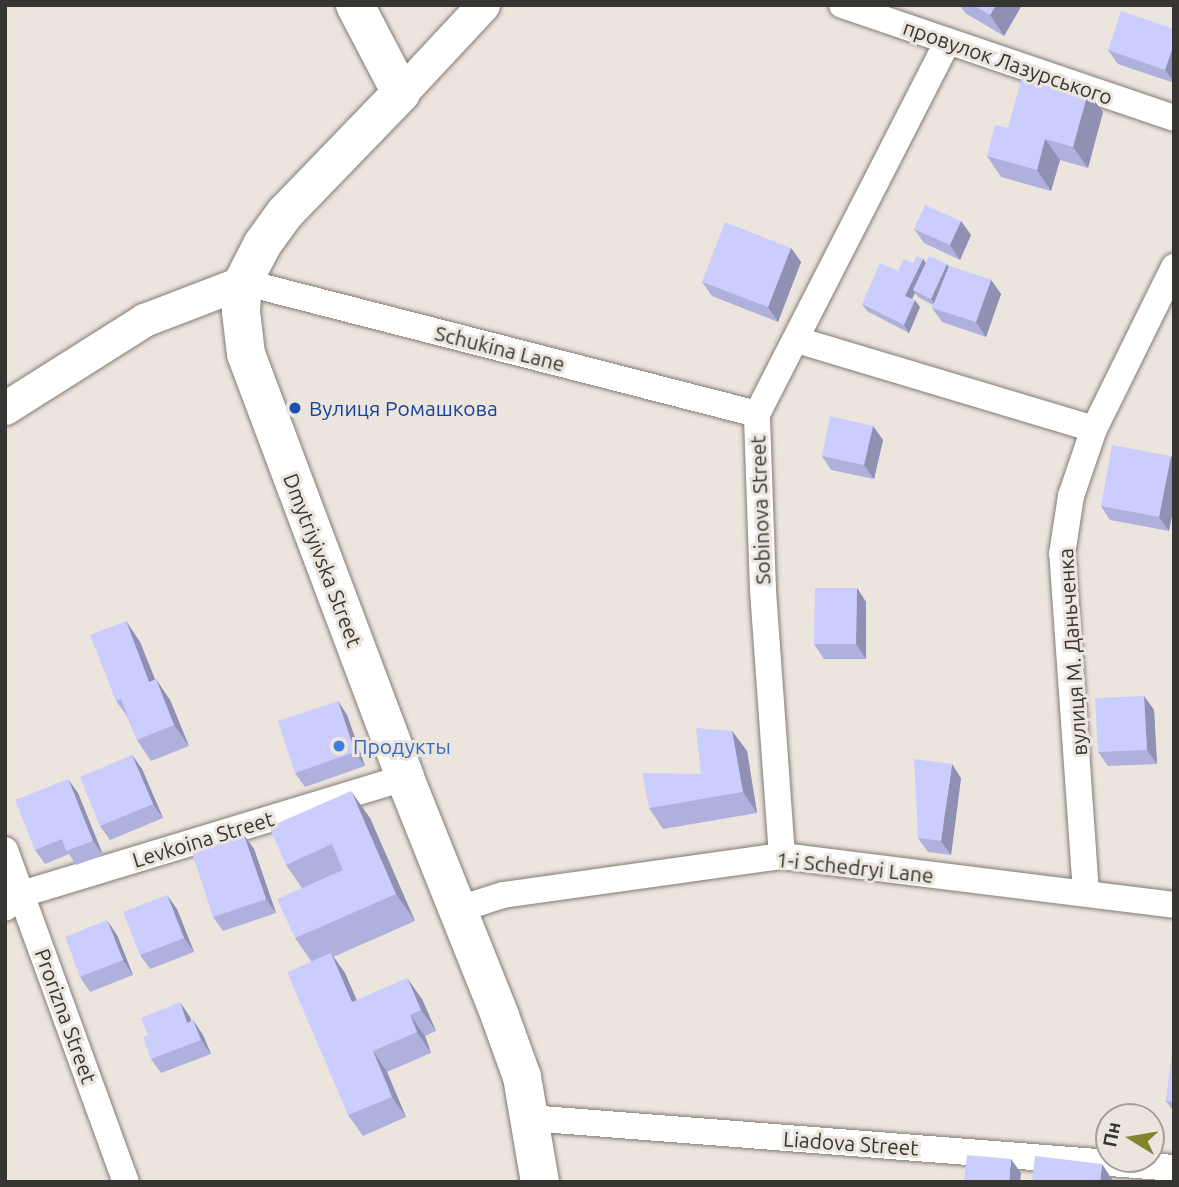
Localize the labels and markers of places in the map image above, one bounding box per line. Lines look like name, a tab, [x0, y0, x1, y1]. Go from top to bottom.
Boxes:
place label: Вулиця Ромашкова	[309, 395, 498, 421]
marker: Вулиця Ромашкова	[287, 400, 303, 416]
place label: Продукты	[353, 733, 451, 759]
marker: Продукты	[331, 738, 347, 754]

